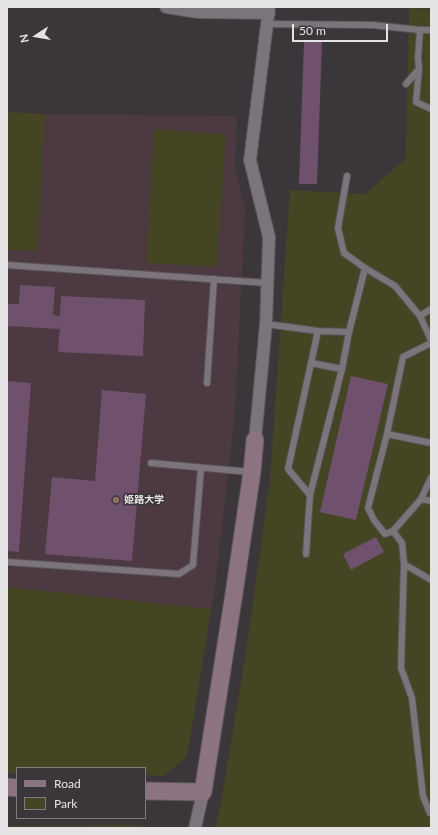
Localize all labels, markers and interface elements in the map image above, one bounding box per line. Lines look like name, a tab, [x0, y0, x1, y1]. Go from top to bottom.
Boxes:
north arrow	[16, 16, 56, 56]
scale bar	[294, 16, 390, 42]
text: 50 m	[299, 23, 326, 38]
text: N	[17, 33, 31, 44]
place label: 姫路大学	[124, 494, 164, 506]
marker: 姫路大学	[111, 495, 121, 505]
legend	[16, 767, 146, 819]
text: Road	[54, 776, 81, 791]
text: Park	[54, 796, 77, 811]

